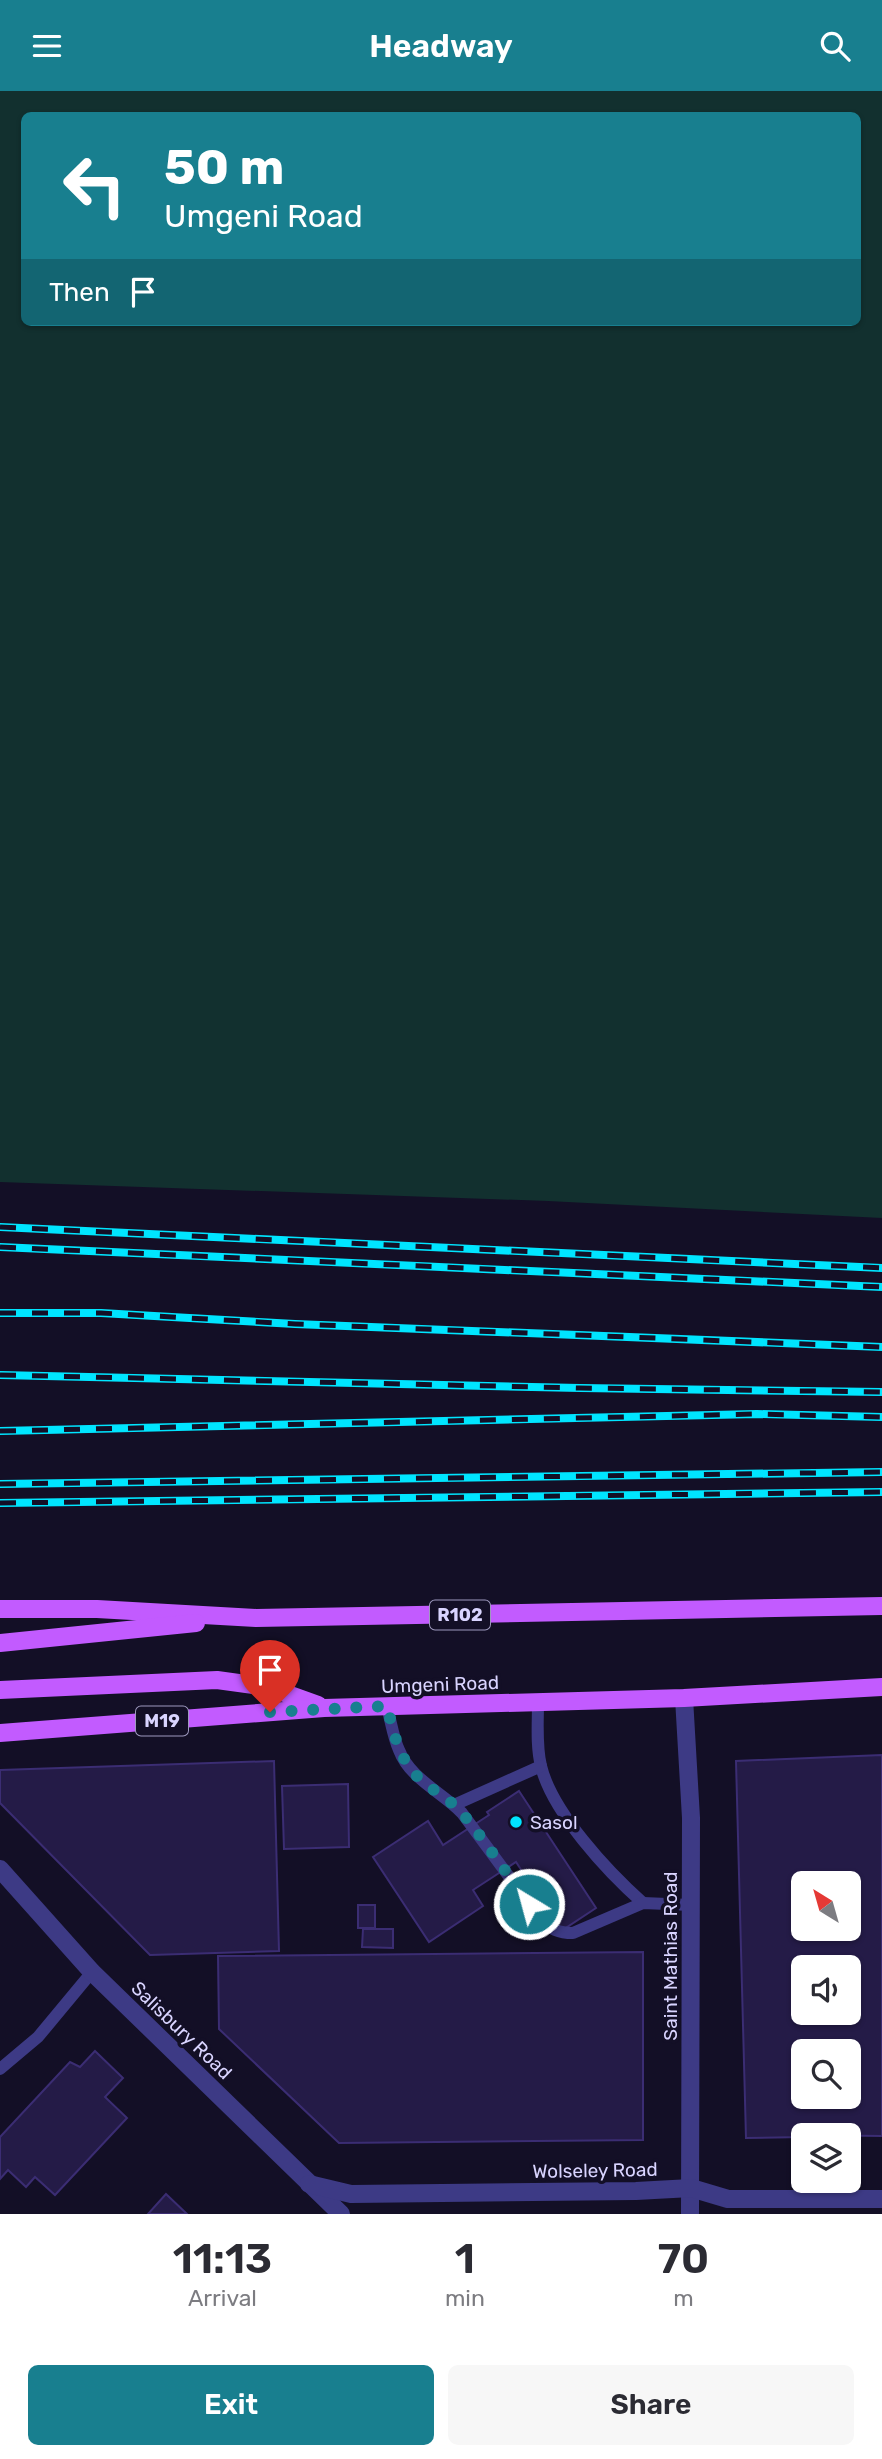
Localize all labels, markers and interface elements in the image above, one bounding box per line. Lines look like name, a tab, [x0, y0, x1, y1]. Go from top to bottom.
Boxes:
icon: menu	[28, 27, 66, 65]
text: Headway	[369, 27, 513, 65]
icon: search	[816, 27, 854, 65]
text: 50 m	[164, 138, 284, 196]
icon: left	[49, 140, 140, 231]
text: Umgeni Road	[164, 197, 363, 235]
icon: arrive	[124, 273, 162, 311]
text: Then	[49, 277, 110, 308]
road number: R102	[430, 1601, 490, 1630]
pin	[240, 1640, 300, 1712]
icon: arrive	[251, 1651, 289, 1689]
street label: Umgeni Road	[381, 1671, 499, 1698]
road number: M19	[136, 1707, 188, 1735]
place label: Sasol	[530, 1811, 578, 1834]
marker: Sasol	[508, 1814, 524, 1830]
position arrow	[492, 1867, 566, 1941]
street label: Saint Mathias Road	[659, 1871, 682, 2041]
north arrow	[791, 1871, 861, 1941]
map controls	[791, 1871, 861, 2193]
button: sound	[791, 1955, 861, 2025]
street label: Salisbury Road	[127, 1977, 237, 2084]
button: search	[791, 2039, 861, 2109]
button: layers	[791, 2123, 861, 2193]
street label: Wolseley Road	[532, 2158, 658, 2183]
text: 11:13	[173, 2234, 272, 2284]
text: 1	[455, 2234, 475, 2284]
text: 70	[658, 2234, 709, 2284]
text: Arrival	[188, 2284, 257, 2312]
text: min	[445, 2284, 485, 2312]
text: m	[673, 2284, 694, 2312]
button: Exit	[28, 2365, 434, 2445]
button: Share	[448, 2365, 854, 2445]

